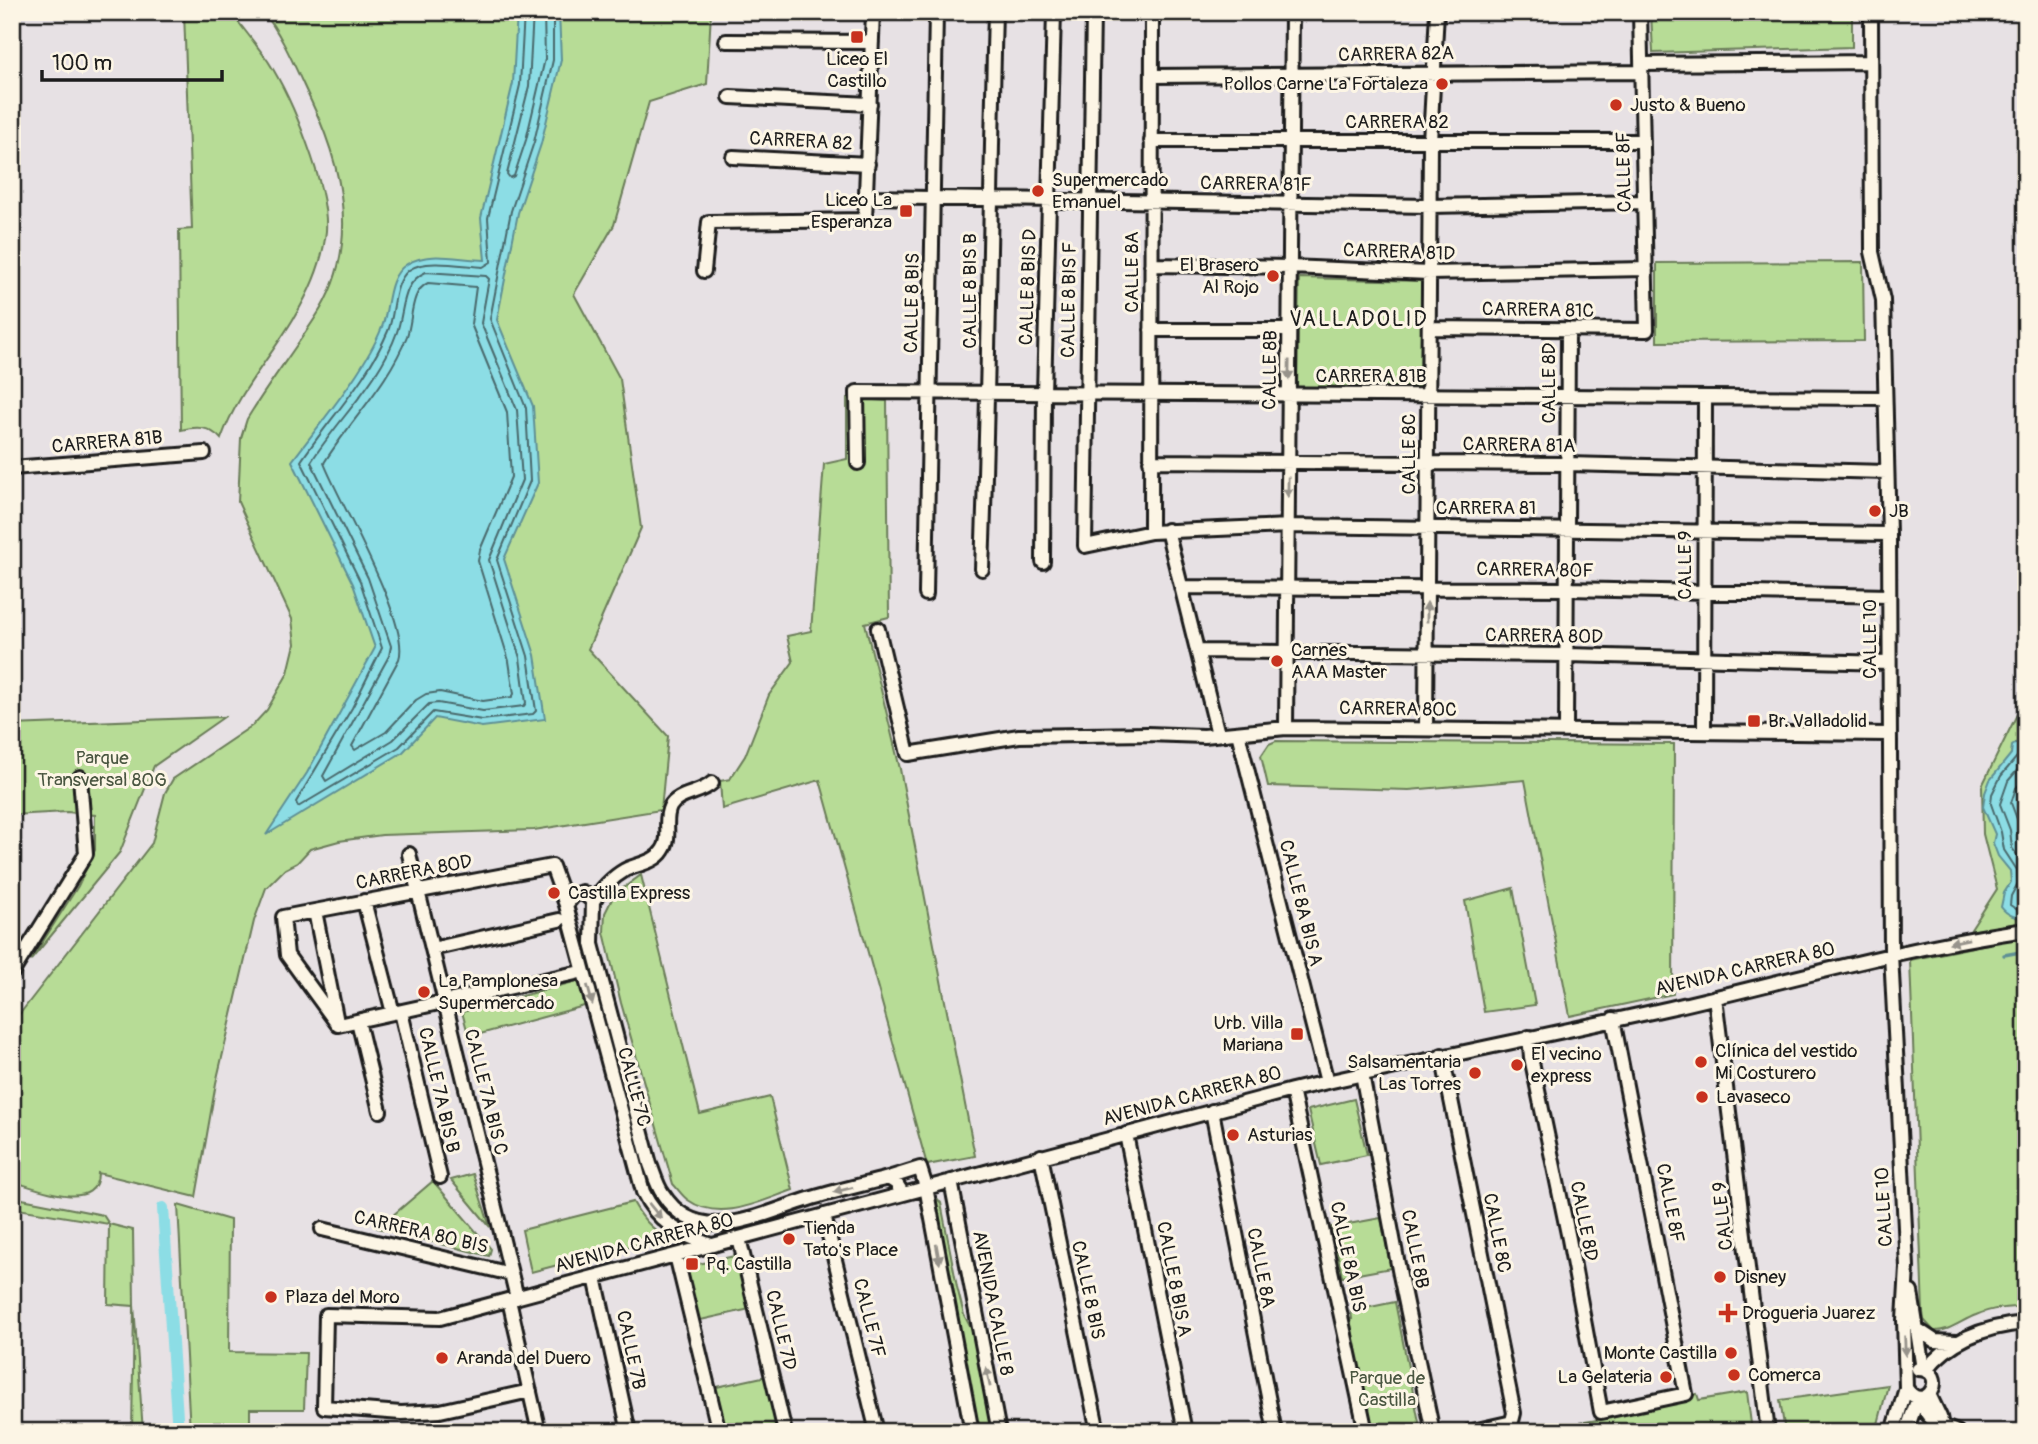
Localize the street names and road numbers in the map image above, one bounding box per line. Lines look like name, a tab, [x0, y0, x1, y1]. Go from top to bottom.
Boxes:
street label: CARRERA 82A	[1338, 41, 1454, 67]
street label: CARRERA 82	[1345, 110, 1449, 134]
street label: CARRERA 82	[749, 126, 853, 156]
street label: CALLE 8F	[1611, 132, 1637, 212]
street label: CARRERA 81F	[1200, 171, 1312, 197]
street label: CALLE 8 BIS D	[1014, 228, 1042, 346]
street label: CALLE 8A	[1120, 231, 1144, 313]
street label: CALLE 8 BIS B	[958, 233, 982, 349]
street label: CARRERA 81D	[1342, 238, 1456, 266]
street label: CALLE 8 BIS F	[1056, 242, 1082, 358]
street label: CALLE 8 BIS	[899, 253, 925, 353]
street label: CARRERA 81C	[1482, 297, 1594, 323]
street label: CALLE 8B	[1257, 330, 1283, 410]
street label: CALLE 8D	[1537, 342, 1561, 423]
street label: CARRERA 81B	[1315, 364, 1427, 388]
street label: CALLE 8C	[1397, 414, 1421, 494]
street label: CARRERA 81B	[51, 425, 163, 459]
street label: CARRERA 81A	[1462, 432, 1576, 458]
street label: CARRERA 81	[1436, 496, 1536, 520]
street label: CALLE 9	[1673, 530, 1697, 600]
street label: CARRERA 80F	[1476, 557, 1594, 583]
street label: CALLE 10	[1858, 599, 1882, 679]
street label: CARRERA 80D	[1485, 623, 1603, 649]
street label: CARRERA 80C	[1339, 696, 1457, 722]
street label: CALLE 8A BIS A	[1274, 837, 1328, 969]
street label: CARRERA 80D	[354, 849, 474, 895]
street label: AVENIDA CARRERA 80	[1653, 937, 1837, 1001]
street label: CALLE 7A BIS B	[413, 1025, 465, 1155]
street label: CALLE 7A BIS C	[459, 1026, 513, 1158]
street label: CALLE 7C	[612, 1045, 656, 1129]
street label: AVENIDA CARRERA 80	[1100, 1061, 1284, 1131]
street label: CALLE 8F	[1651, 1161, 1689, 1245]
street label: CALLE 10	[1870, 1166, 1898, 1248]
street label: CALLE 8D	[1564, 1179, 1604, 1263]
street label: CALLE 9	[1707, 1180, 1739, 1252]
street label: CALLE 8C	[1478, 1191, 1516, 1275]
street label: CALLE 8A BIS	[1325, 1199, 1371, 1315]
street label: CARRERA 80 BIS	[351, 1205, 491, 1259]
street label: AVENIDA CARRERA 80	[552, 1208, 736, 1278]
street label: CALLE 8B	[1396, 1208, 1434, 1290]
street label: CALLE 8 BIS A	[1151, 1219, 1197, 1339]
street label: CALLE 8A	[1241, 1226, 1281, 1310]
street label: AVENIDA CALLE 8	[967, 1228, 1019, 1378]
street label: CALLE 8 BIS	[1066, 1238, 1110, 1342]
street label: CALLE 7F	[848, 1276, 890, 1360]
street label: CALLE 7D	[760, 1288, 802, 1372]
street label: CALLE 7B	[611, 1308, 651, 1392]

